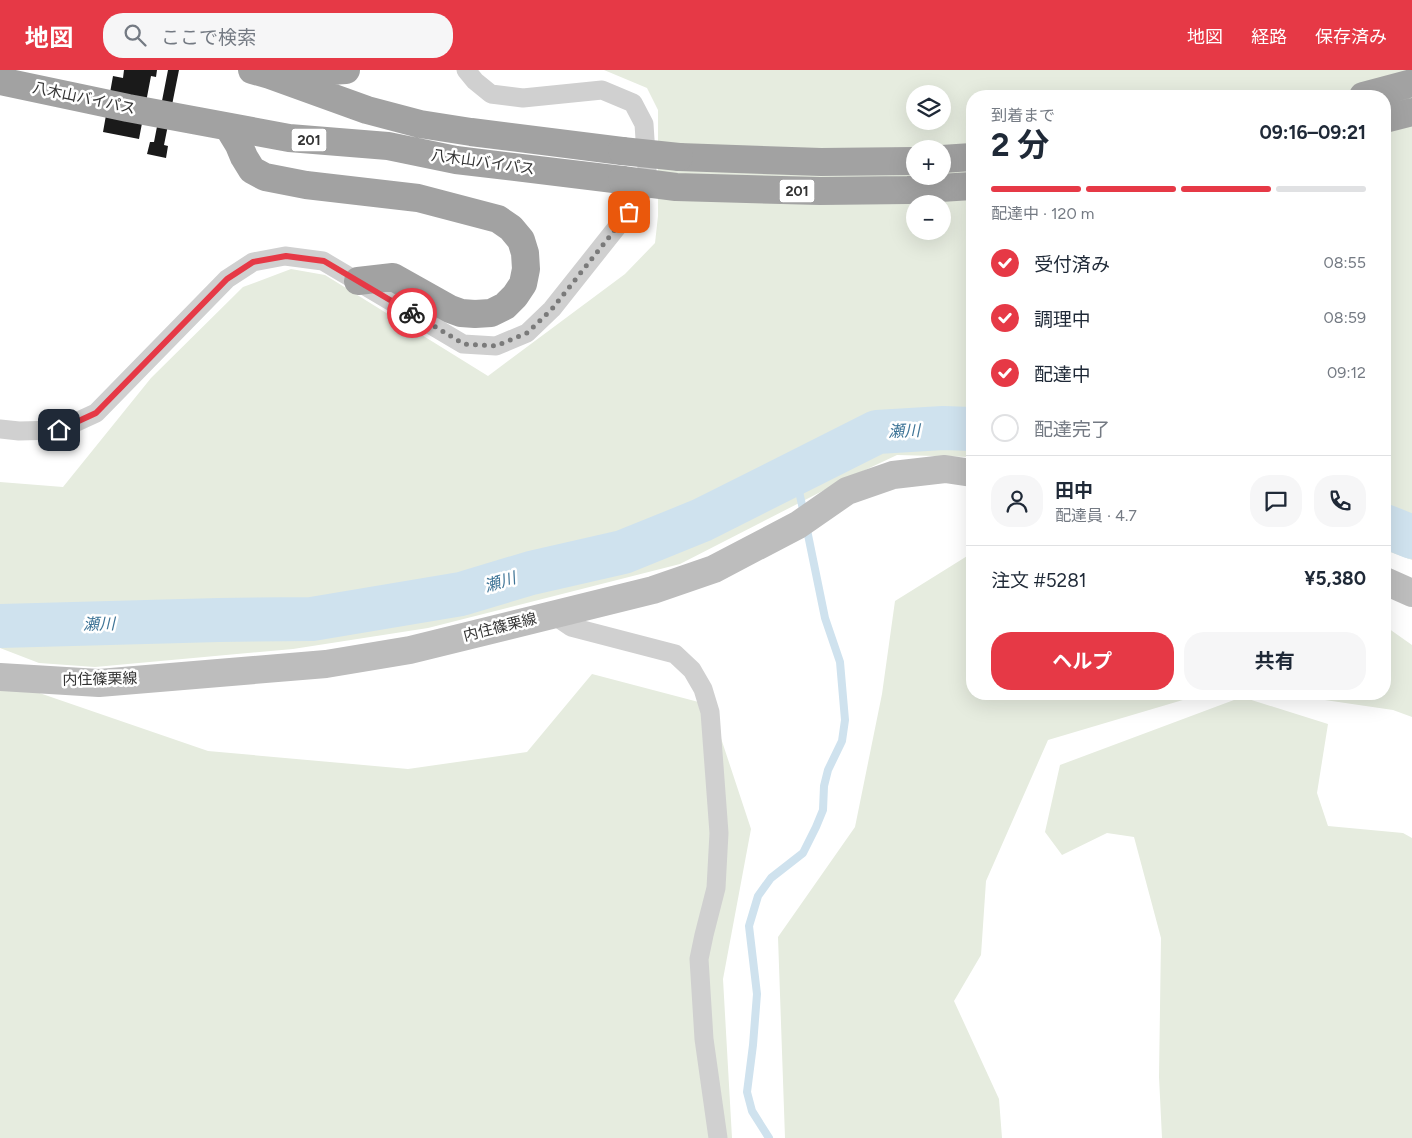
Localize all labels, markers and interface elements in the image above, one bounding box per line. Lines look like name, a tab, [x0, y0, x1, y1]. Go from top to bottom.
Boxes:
search box	[103, 13, 453, 58]
icon: search	[121, 21, 149, 49]
text: 地図	[25, 23, 73, 52]
text: ここで検索	[161, 26, 256, 49]
text: 地図	[1187, 26, 1223, 48]
text: 経路	[1251, 26, 1287, 48]
text: 保存済み	[1315, 26, 1387, 48]
street label: 八木山バイパス	[31, 78, 137, 118]
map controls	[906, 85, 951, 240]
button: layers	[906, 85, 951, 130]
text: 到着まで	[991, 106, 1055, 125]
text: 09:16–09:21	[1259, 121, 1366, 144]
text: 2 分	[991, 126, 1049, 164]
road number: 201	[292, 128, 326, 152]
button: +	[906, 140, 951, 185]
street label: 八木山バイパス	[430, 146, 536, 178]
road number: 201	[780, 180, 814, 202]
pin	[608, 191, 650, 233]
button: −	[906, 195, 951, 240]
icon: bag	[615, 198, 643, 226]
text: 配達中 · 120 m	[991, 204, 1094, 223]
icon: check	[991, 249, 1019, 277]
text: 受付済み	[1034, 253, 1110, 276]
text: 08:55	[1323, 253, 1366, 272]
courier	[387, 288, 437, 338]
icon: bike	[398, 299, 426, 327]
icon: check	[991, 304, 1019, 332]
text: 調理中	[1034, 308, 1091, 331]
text: 08:59	[1324, 308, 1366, 327]
icon: check	[991, 359, 1019, 387]
text: 配達中	[1034, 363, 1091, 386]
text: 09:12	[1327, 363, 1366, 382]
pin	[38, 409, 80, 451]
icon: home	[45, 416, 73, 444]
text: 配達完了	[1034, 418, 1110, 441]
water label: 瀬川	[888, 421, 922, 441]
button: person	[991, 475, 1043, 527]
button: chat	[1250, 475, 1302, 527]
button: phone	[1314, 475, 1366, 527]
text: 田中	[1055, 479, 1093, 502]
text: 配達員 · 4.7	[1055, 506, 1137, 525]
text: ¥5,380	[1304, 567, 1366, 590]
water label: 瀬川	[482, 568, 520, 596]
text: 注文 #5281	[991, 569, 1087, 592]
street label: 内住篠栗線	[461, 609, 539, 645]
water label: 瀬川	[83, 614, 117, 634]
button: ヘルプ	[991, 632, 1174, 690]
button: 共有	[1184, 632, 1366, 690]
street label: 内住篠栗線	[62, 669, 138, 689]

